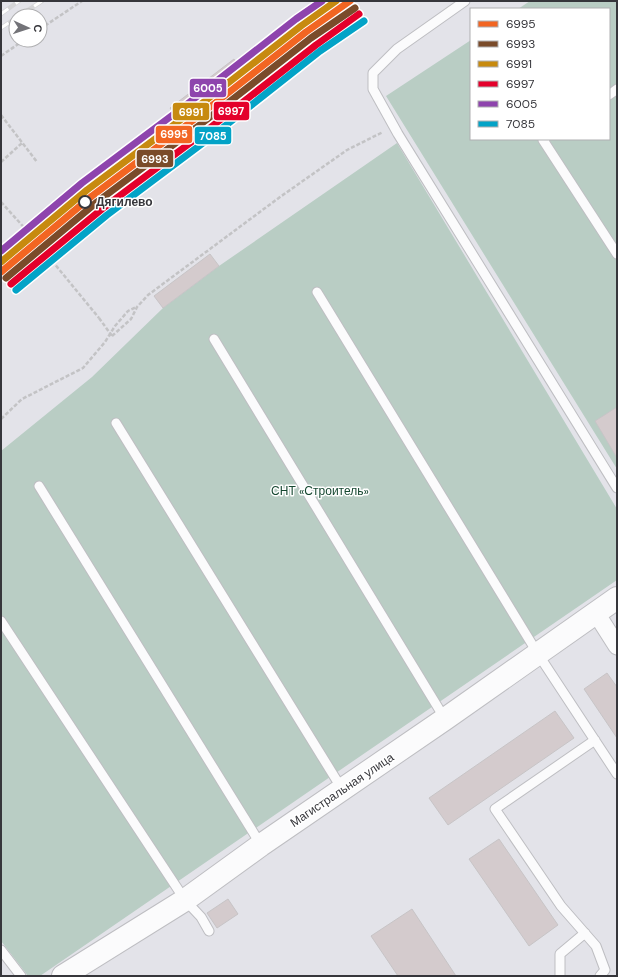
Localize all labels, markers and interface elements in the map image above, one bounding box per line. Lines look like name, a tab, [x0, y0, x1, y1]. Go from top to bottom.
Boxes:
north arrow	[8, 8, 48, 48]
legend	[470, 8, 610, 140]
text: 6995	[506, 16, 536, 32]
text: С	[31, 24, 45, 33]
text: 6993	[506, 36, 535, 52]
text: 6991	[506, 56, 532, 72]
text: 6997	[506, 76, 534, 92]
line badge: 6005	[189, 78, 227, 98]
text: 6005	[193, 81, 223, 95]
text: 6005	[506, 96, 537, 112]
line badge: 6997	[213, 101, 250, 121]
line badge: 6991	[172, 102, 210, 121]
text: 6997	[218, 104, 244, 118]
text: 6991	[179, 105, 203, 119]
text: 7085	[506, 116, 535, 132]
line badge: 6995	[155, 125, 193, 144]
line badge: 7085	[194, 126, 232, 145]
text: 6995	[160, 127, 188, 141]
text: 7085	[199, 129, 227, 143]
line badge: 6993	[136, 149, 174, 168]
text: 6993	[141, 152, 169, 166]
place label: Дягилево	[96, 194, 153, 210]
marker: Дягилево	[78, 195, 92, 209]
park label: СНТ «Строитель»	[271, 483, 369, 499]
street label: Магистральная улица	[287, 749, 397, 831]

